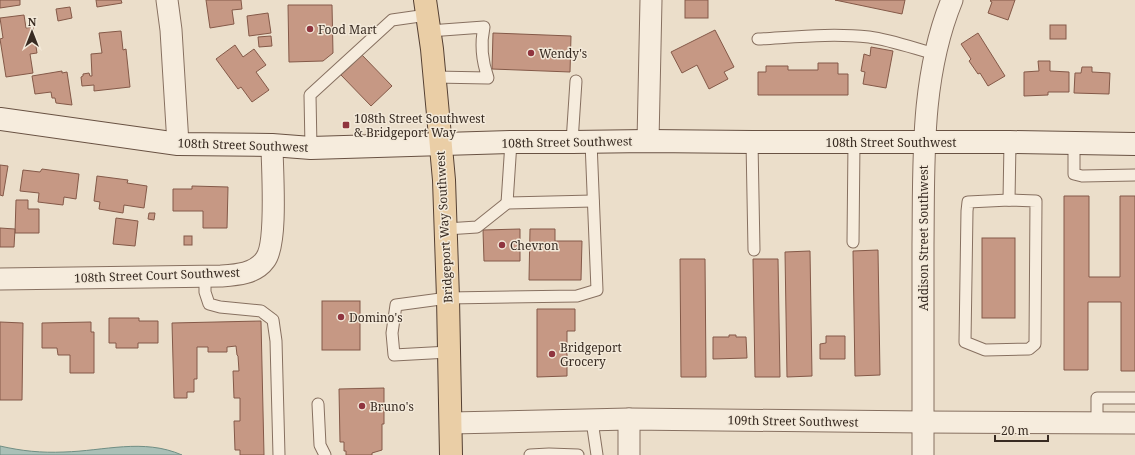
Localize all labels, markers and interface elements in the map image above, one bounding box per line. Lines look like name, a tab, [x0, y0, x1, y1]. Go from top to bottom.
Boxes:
north arrow	[12, 12, 52, 52]
text: N	[28, 14, 37, 29]
place label: Food Mart	[318, 21, 377, 38]
marker: Food Mart	[305, 24, 315, 34]
place label: Wendy's	[539, 45, 587, 62]
marker: Wendy's	[526, 48, 536, 58]
place label: 108th Street Southwest & Bridgeport Way	[354, 110, 485, 141]
marker: 108th Street Southwest & Bridgeport Way	[341, 120, 351, 130]
street label: 108th Street Southwest	[501, 132, 633, 152]
street label: 108th Street Southwest	[177, 134, 309, 156]
street label: 108th Street Southwest	[826, 134, 957, 151]
street label: Bridgeport Way Southwest	[432, 150, 456, 304]
street label: Addison Street Southwest	[915, 165, 932, 311]
place label: Chevron	[510, 237, 559, 254]
marker: Chevron	[497, 240, 507, 250]
street label: 108th Street Court Southwest	[74, 264, 240, 286]
place label: Domino's	[349, 309, 403, 326]
marker: Domino's	[336, 312, 346, 322]
place label: Bridgeport Grocery	[560, 339, 622, 370]
marker: Bridgeport Grocery	[547, 349, 557, 359]
place label: Bruno's	[370, 398, 414, 415]
marker: Bruno's	[357, 401, 367, 411]
street label: 109th Street Southwest	[727, 411, 859, 431]
scale bar	[995, 417, 1048, 443]
text: 20 m	[1001, 422, 1029, 439]

